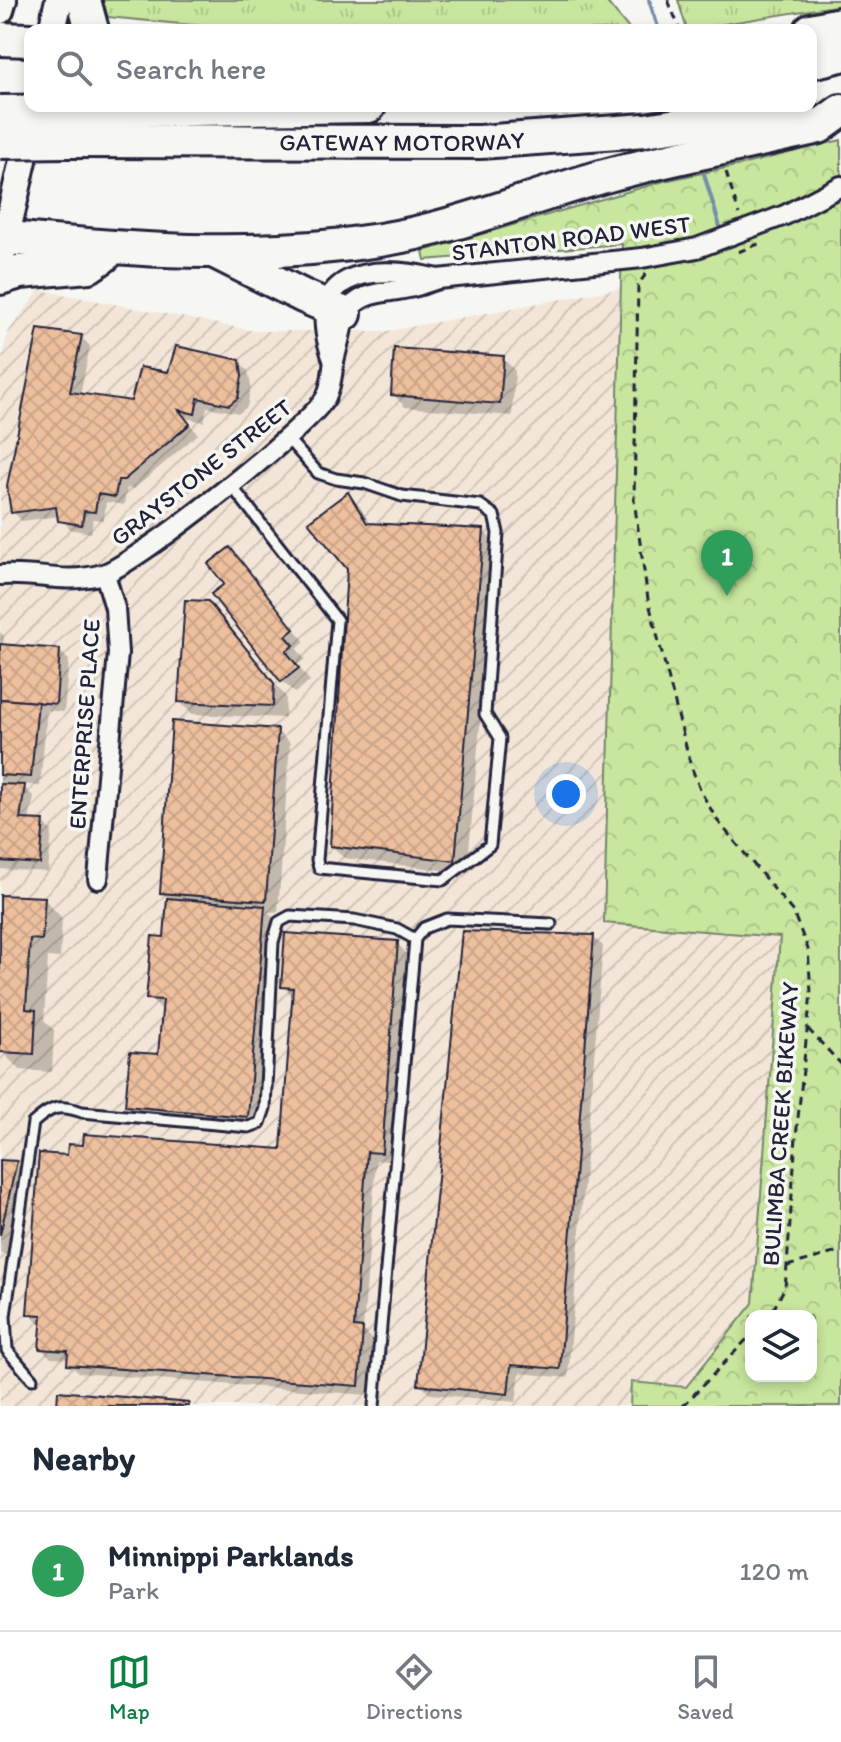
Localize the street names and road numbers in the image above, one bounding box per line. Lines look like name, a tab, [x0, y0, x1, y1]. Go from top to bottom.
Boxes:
street label: GATEWAY MOTORWAY	[279, 124, 526, 157]
street label: STANTON ROAD WEST	[450, 209, 693, 267]
street label: GRAYSTONE STREET	[105, 392, 298, 552]
street label: ENTERPRISE PLACE	[62, 618, 106, 830]
street label: BULIMBA CREEK BIKEWAY	[756, 981, 804, 1267]

